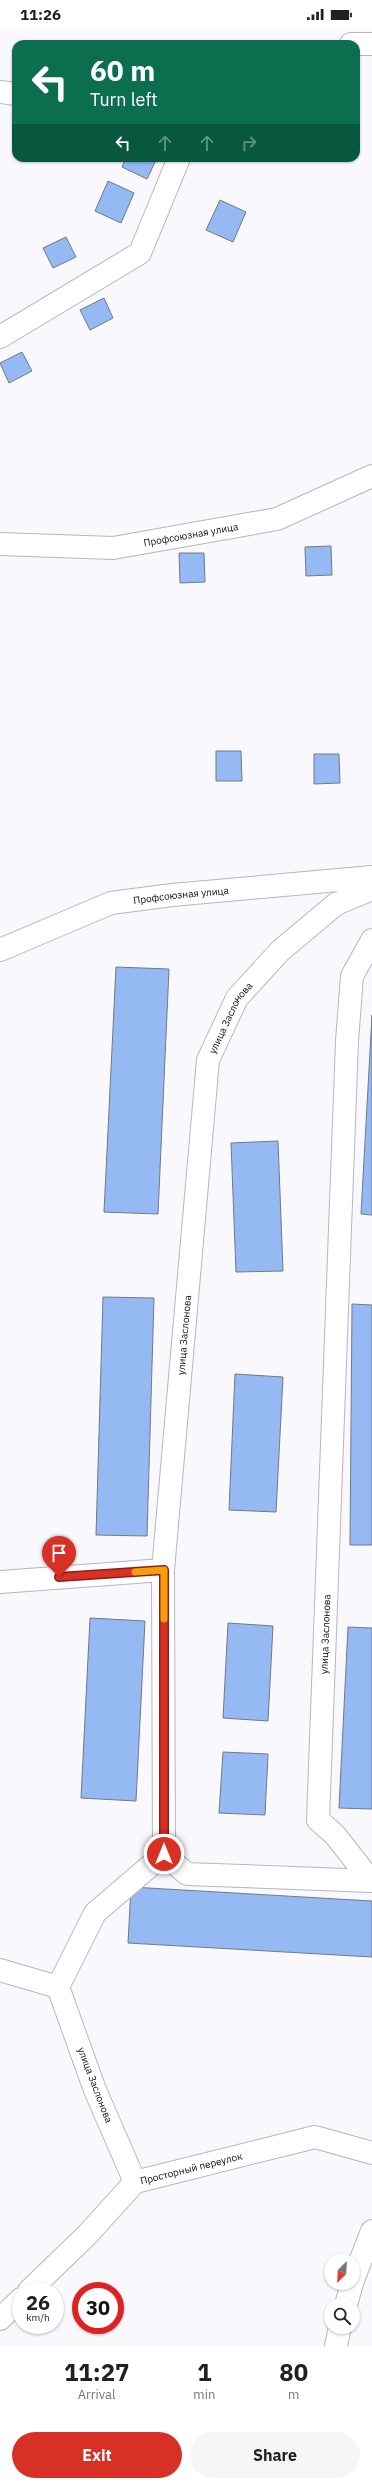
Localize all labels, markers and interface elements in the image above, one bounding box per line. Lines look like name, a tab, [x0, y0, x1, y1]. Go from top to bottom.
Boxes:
text: 11:26	[20, 5, 61, 24]
text: 60 m	[90, 52, 155, 89]
icon: left	[24, 56, 76, 108]
text: Turn left	[90, 88, 158, 111]
icon: left	[112, 132, 134, 154]
icon: ahead	[154, 132, 176, 154]
icon: ahead	[196, 132, 218, 154]
icon: right	[238, 132, 260, 154]
street label: Профсоюзная улица	[142, 519, 240, 549]
street label: Профсоюзная улица	[132, 883, 230, 907]
street label: улица Заслонова	[205, 979, 255, 1056]
street label: улица Заслонова	[174, 1294, 194, 1375]
pin	[42, 1536, 76, 1577]
icon: arrive	[48, 1542, 70, 1564]
street label: улица Заслонова	[317, 1593, 333, 1674]
position arrow	[143, 1833, 185, 1875]
street label: улица Заслонова	[75, 2045, 116, 2125]
street label: Просторный переулок	[139, 2149, 244, 2187]
north arrow	[324, 2254, 360, 2290]
map controls	[324, 2254, 360, 2334]
speed limit sign: 30	[72, 2282, 124, 2334]
text: 26	[26, 2289, 50, 2316]
button: search	[324, 2298, 360, 2334]
text: km/h	[26, 2311, 50, 2324]
text: 11:27	[64, 2356, 129, 2388]
text: 1	[197, 2356, 212, 2388]
text: 80	[279, 2356, 308, 2388]
text: Arrival	[78, 2386, 116, 2403]
text: min	[193, 2386, 215, 2403]
text: m	[288, 2386, 299, 2403]
button: Exit	[12, 2432, 182, 2478]
button: Share	[190, 2432, 360, 2478]

